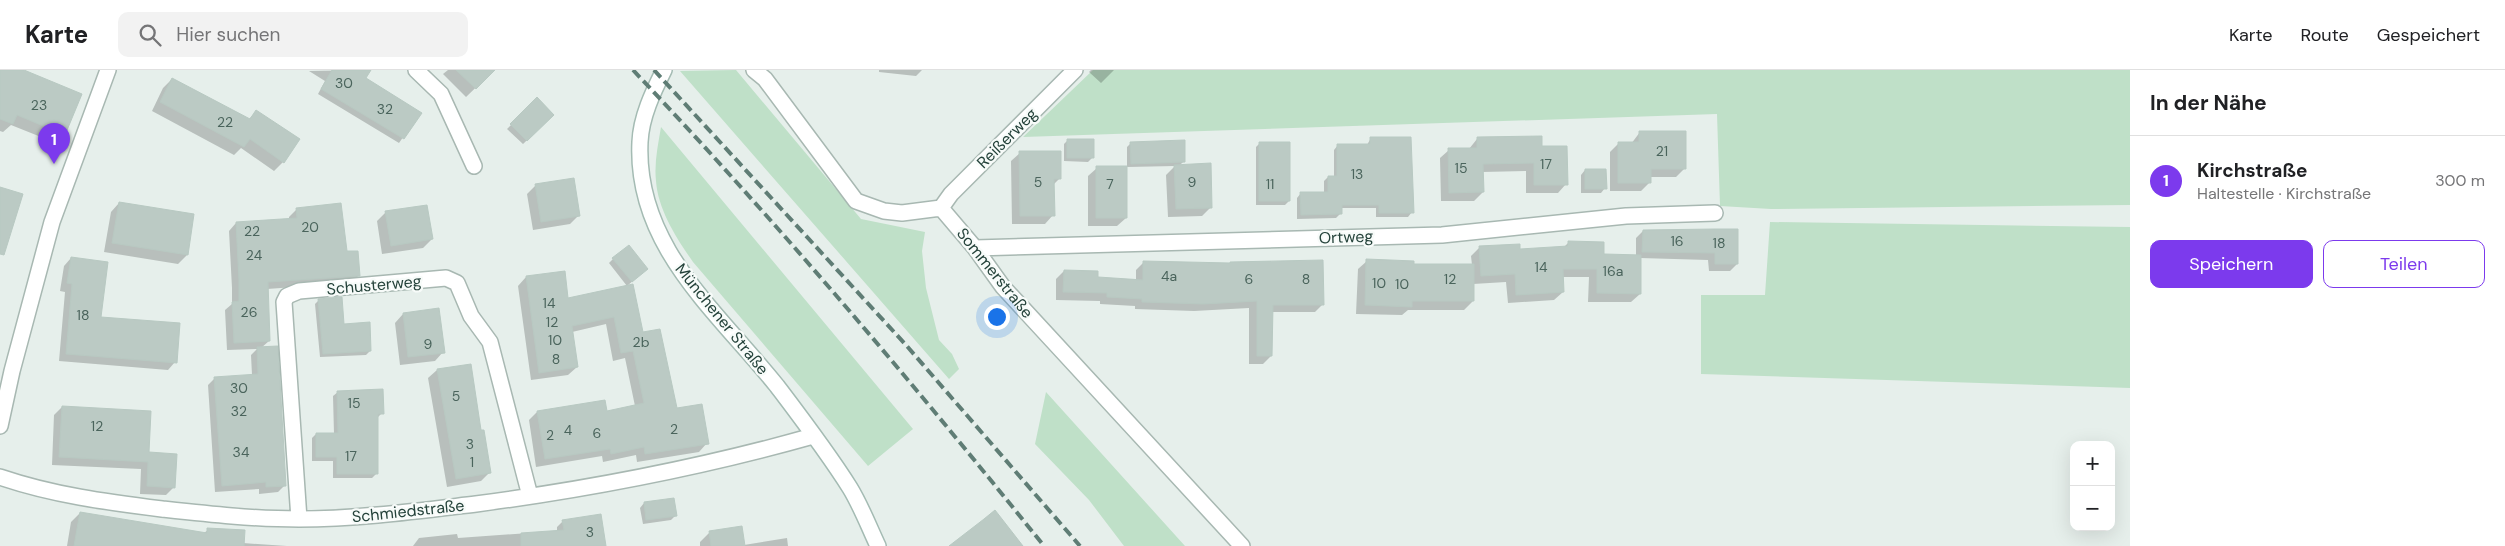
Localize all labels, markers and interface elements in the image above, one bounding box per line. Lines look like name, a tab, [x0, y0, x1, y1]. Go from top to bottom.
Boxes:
search box	[118, 12, 468, 57]
text: Karte	[25, 19, 88, 50]
icon: search	[136, 21, 164, 49]
text: Hier suchen	[176, 22, 281, 47]
text: Karte	[2229, 23, 2273, 47]
text: Route	[2301, 23, 2349, 47]
text: Gespeichert	[2377, 23, 2480, 47]
house number: 30	[335, 74, 353, 92]
text: In der Nähe	[2150, 89, 2267, 117]
house number: 23	[31, 96, 47, 114]
house number: 32	[377, 100, 393, 118]
street label: Reißerweg	[972, 103, 1042, 173]
house number: 22	[217, 113, 233, 131]
pin: 1	[38, 123, 70, 164]
house number: 21	[1656, 142, 1668, 160]
house number: 17	[1540, 155, 1552, 173]
text: Kirchstraße	[2197, 158, 2307, 183]
house number: 15	[1455, 159, 1467, 177]
house number: 13	[1351, 165, 1363, 183]
text: 1	[2163, 170, 2169, 191]
text: 300 m	[2435, 170, 2485, 191]
house number: 5	[1034, 173, 1042, 191]
house number: 9	[1188, 173, 1197, 191]
house number: 7	[1106, 175, 1114, 193]
house number: 11	[1266, 175, 1274, 193]
text: Haltestelle · Kirchstraße	[2197, 183, 2371, 204]
house number: 20	[301, 218, 319, 236]
house number: 22	[244, 222, 260, 240]
street label: Sommerstraße	[952, 224, 1038, 322]
street label: Ortweg	[1318, 226, 1374, 248]
house number: 16	[1670, 232, 1684, 250]
house number: 18	[1713, 234, 1725, 252]
button: Speichern	[2150, 240, 2313, 288]
button: Teilen	[2323, 240, 2485, 288]
house number: 24	[246, 246, 263, 264]
house number: 14	[1535, 258, 1548, 276]
street label: Münchener Straße	[671, 259, 773, 379]
house number: 16a	[1603, 262, 1623, 280]
house number: 4a	[1161, 267, 1177, 285]
street label: Schusterweg	[326, 270, 423, 300]
house number: 6	[1245, 270, 1253, 288]
house number: 8	[1302, 270, 1310, 288]
house number: 12	[1444, 270, 1456, 288]
house number: 10	[1372, 274, 1386, 292]
house number: 10	[1395, 275, 1409, 293]
house number: 14	[543, 294, 556, 312]
house number: 26	[241, 303, 257, 321]
your location	[984, 304, 1010, 330]
house number: 18	[77, 306, 89, 324]
house number: 12	[546, 313, 558, 331]
house number: 10	[548, 331, 562, 349]
house number: 2b	[633, 333, 650, 351]
house number: 9	[424, 335, 433, 353]
house number: 8	[552, 350, 560, 368]
house number: 30	[230, 379, 248, 397]
house number: 5	[452, 387, 460, 405]
house number: 15	[348, 394, 360, 412]
house number: 32	[231, 402, 247, 420]
house number: 12	[91, 417, 103, 435]
house number: 2	[670, 420, 678, 438]
house number: 4	[564, 421, 573, 439]
house number: 6	[593, 424, 601, 442]
house number: 2	[546, 426, 554, 444]
house number: 3	[466, 435, 474, 453]
map controls	[2070, 441, 2115, 531]
button: +	[2070, 441, 2115, 486]
house number: 34	[233, 443, 250, 461]
house number: 17	[345, 447, 357, 465]
house number: 1	[470, 453, 474, 471]
button: −	[2070, 486, 2115, 531]
street label: Schmiedstraße	[351, 495, 465, 527]
house number: 3	[586, 523, 594, 541]

